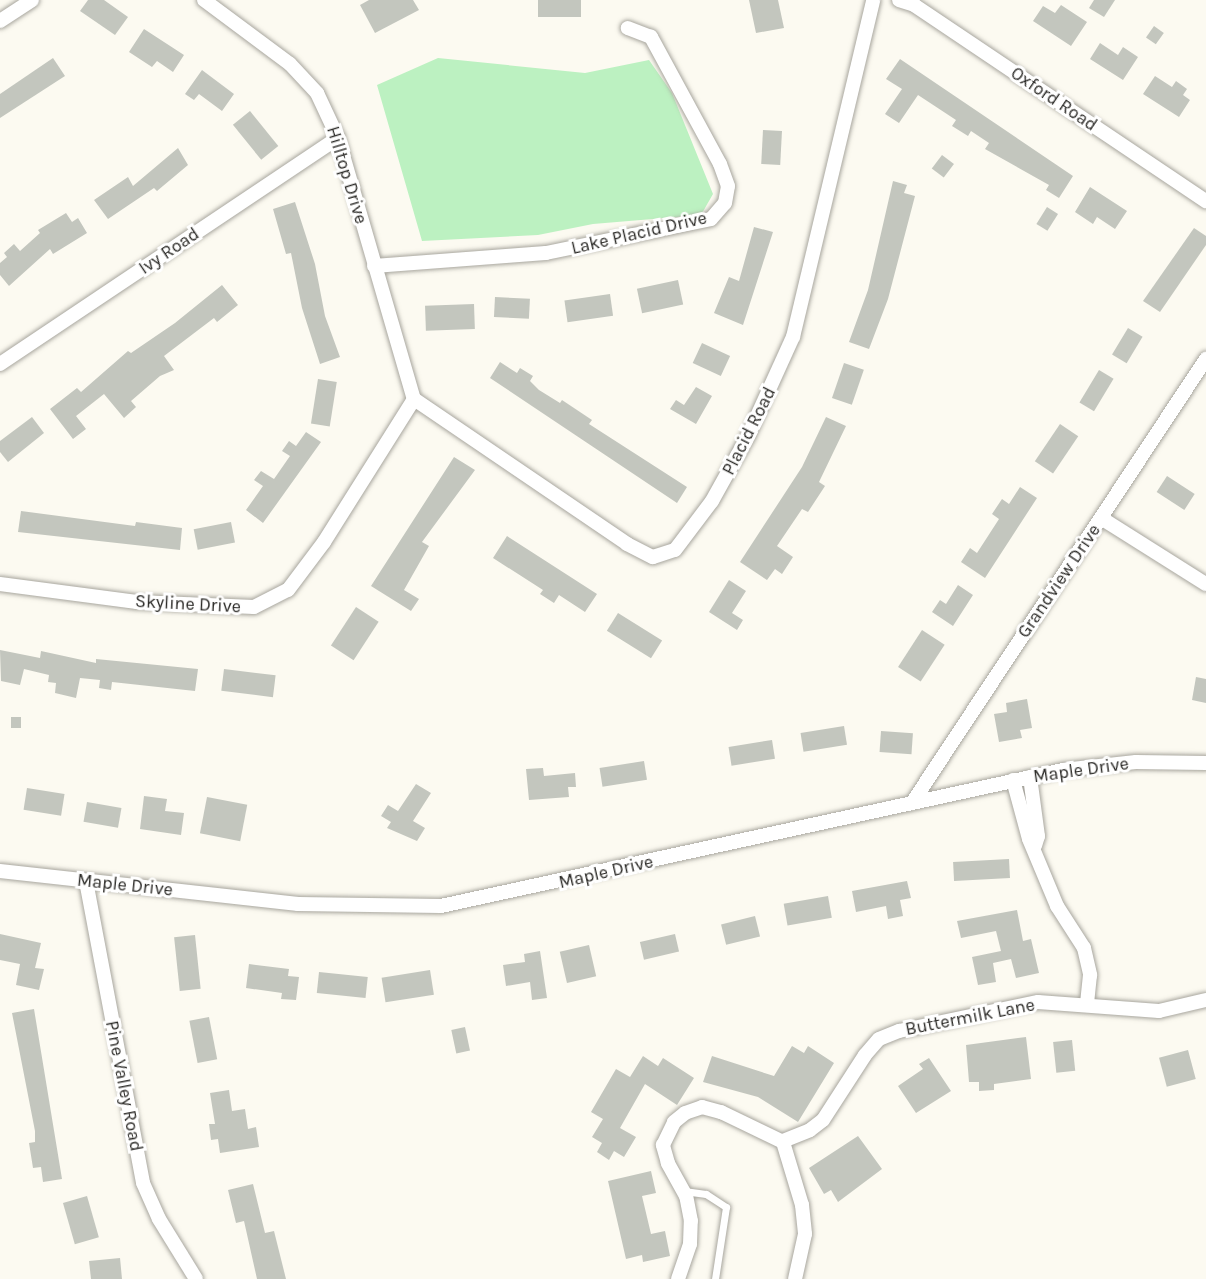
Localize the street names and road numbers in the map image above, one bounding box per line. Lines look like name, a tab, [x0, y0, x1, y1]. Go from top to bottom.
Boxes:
street label: Oxford Road	[1007, 62, 1101, 136]
street label: Hilltop Drive	[322, 124, 372, 226]
street label: Lake Placid Drive	[569, 207, 709, 259]
street label: Ivy Road	[135, 223, 203, 279]
street label: Placid Road	[718, 383, 780, 479]
street label: Grandview Drive	[1013, 520, 1105, 642]
street label: Skyline Drive	[135, 590, 241, 618]
street label: Maple Drive	[1032, 753, 1130, 787]
street label: Maple Drive	[557, 851, 655, 893]
street label: Maple Drive	[76, 869, 174, 901]
street label: Buttermilk Lane	[903, 994, 1037, 1040]
street label: Pine Valley Road	[101, 1019, 147, 1153]

